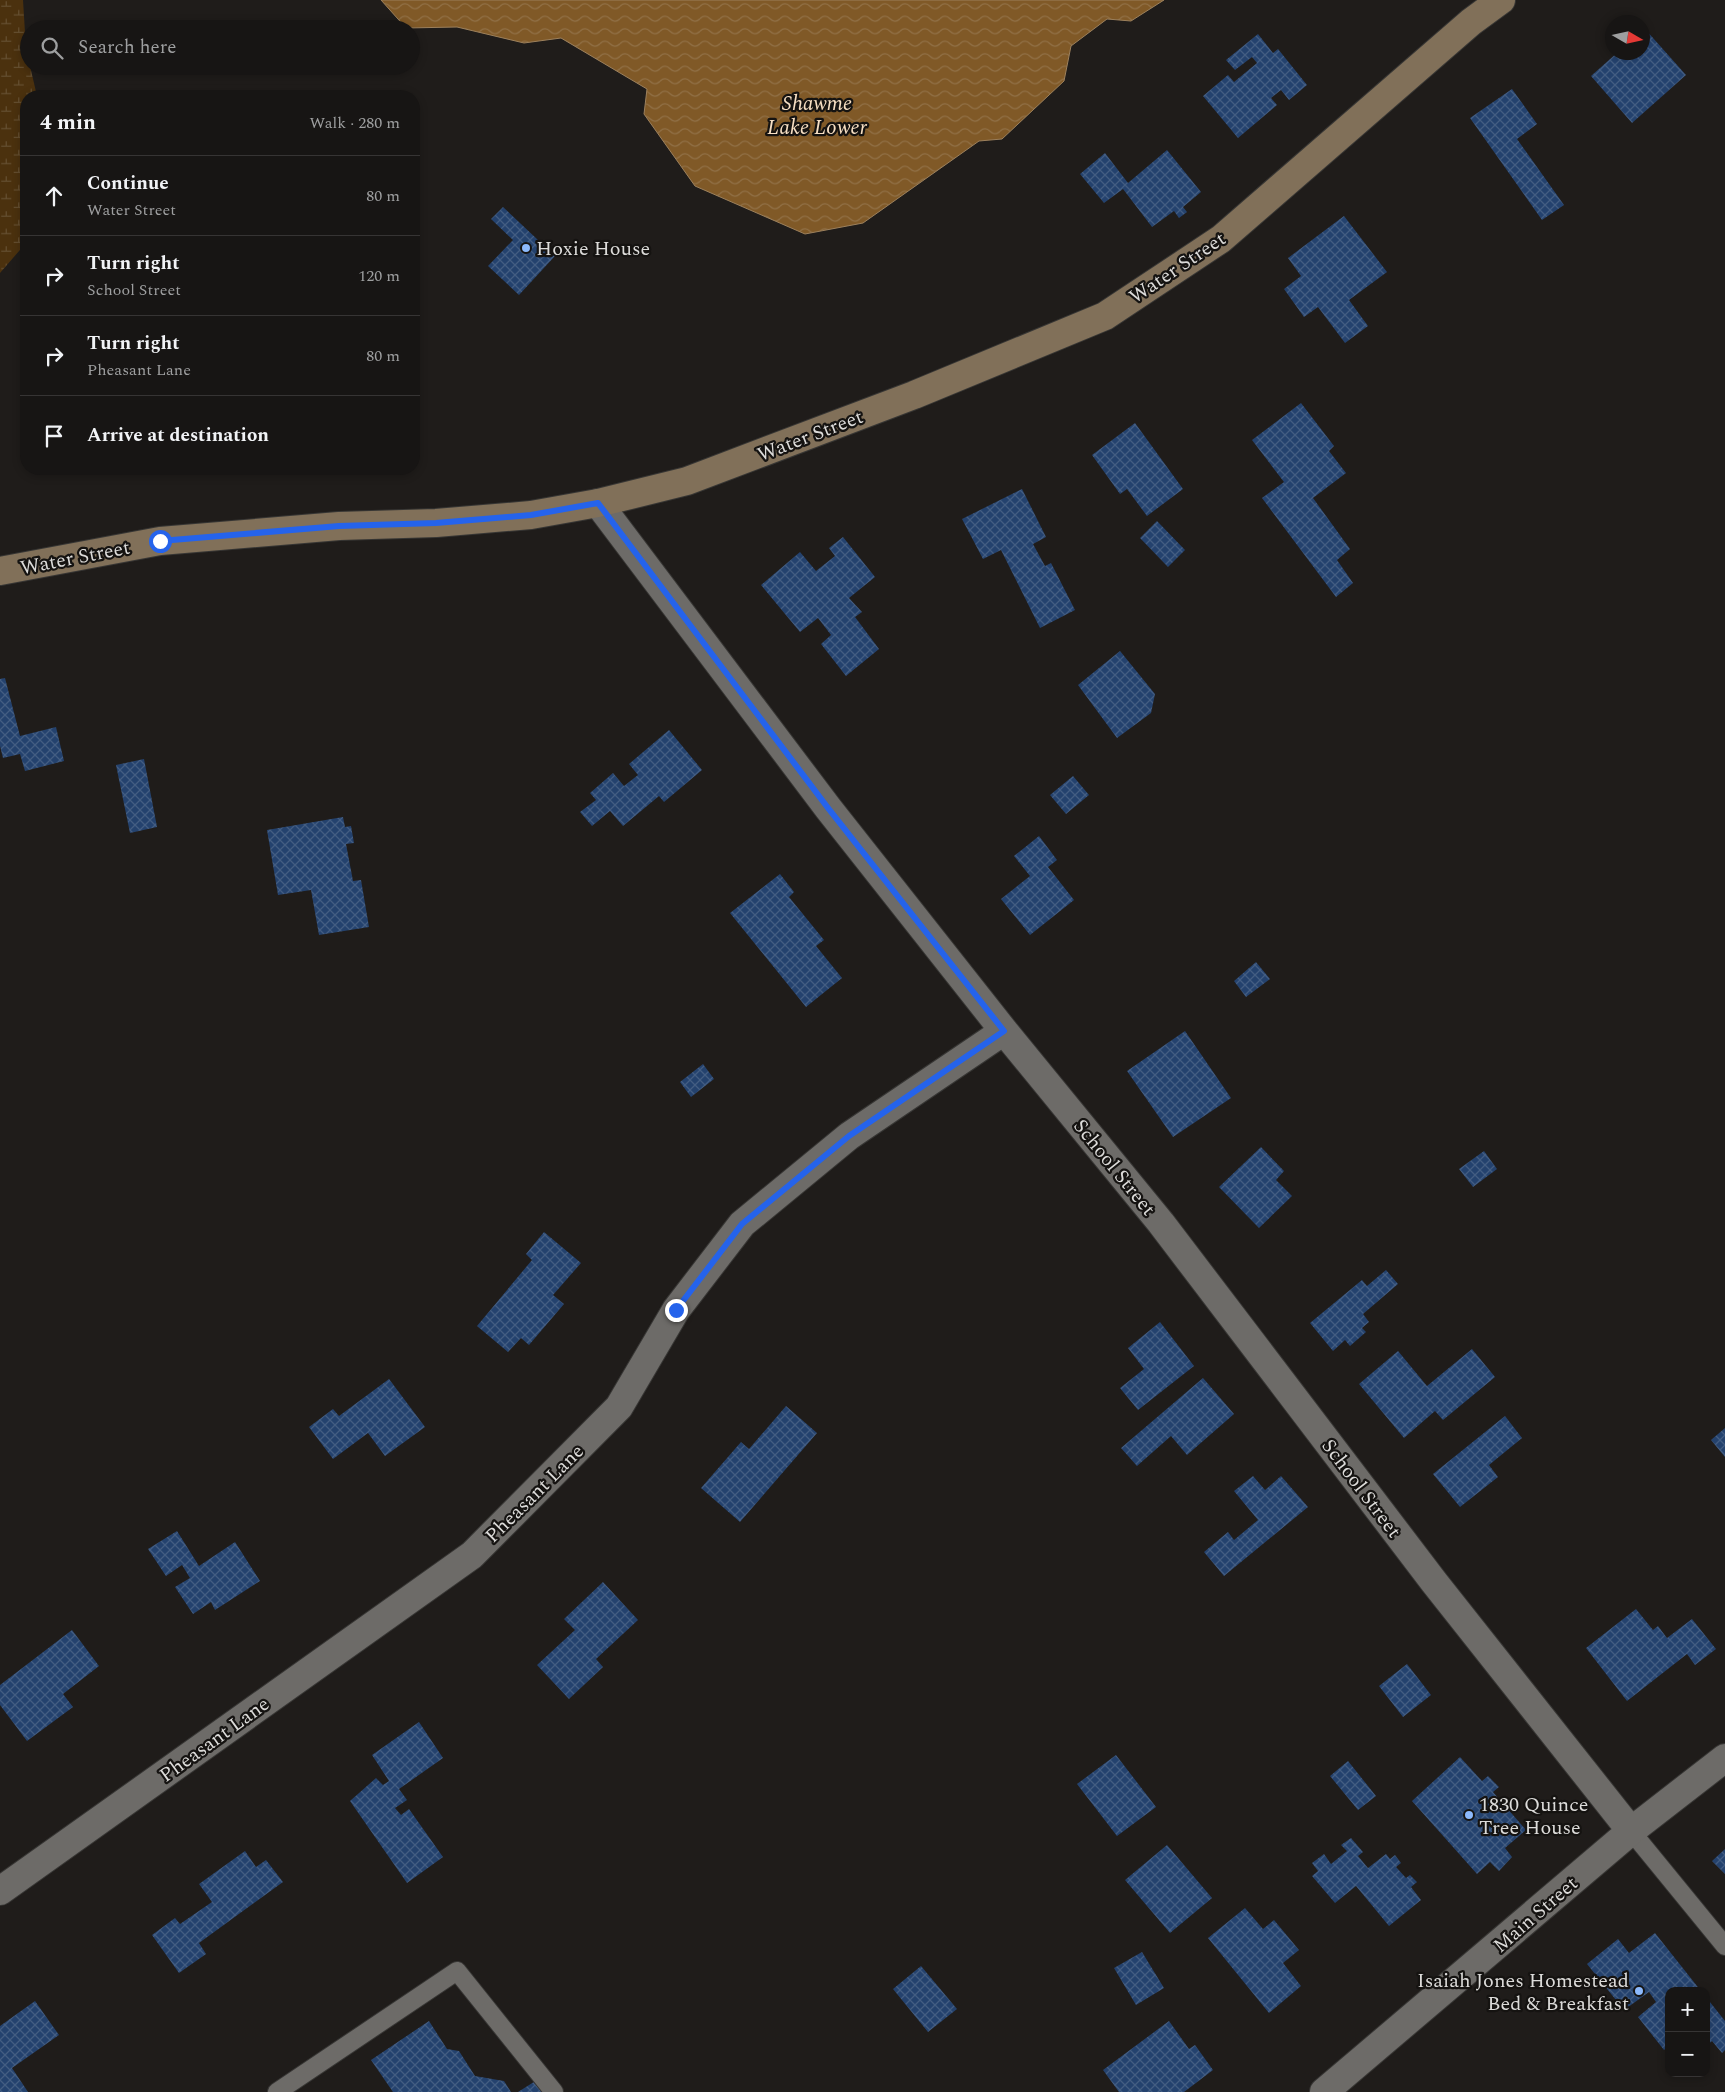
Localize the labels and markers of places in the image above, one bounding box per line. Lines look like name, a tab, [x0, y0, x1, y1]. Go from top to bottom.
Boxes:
place label: Hoxie House	[536, 234, 650, 264]
marker: Hoxie House	[520, 242, 532, 254]
place label: 1830 Quince Tree House	[1479, 1790, 1589, 1843]
marker: 1830 Quince Tree House	[1463, 1809, 1475, 1821]
place label: Isaiah Jones Homestead Bed & Breakfast	[1417, 1966, 1629, 2019]
marker: Isaiah Jones Homestead Bed & Breakfast	[1633, 1985, 1645, 1997]

